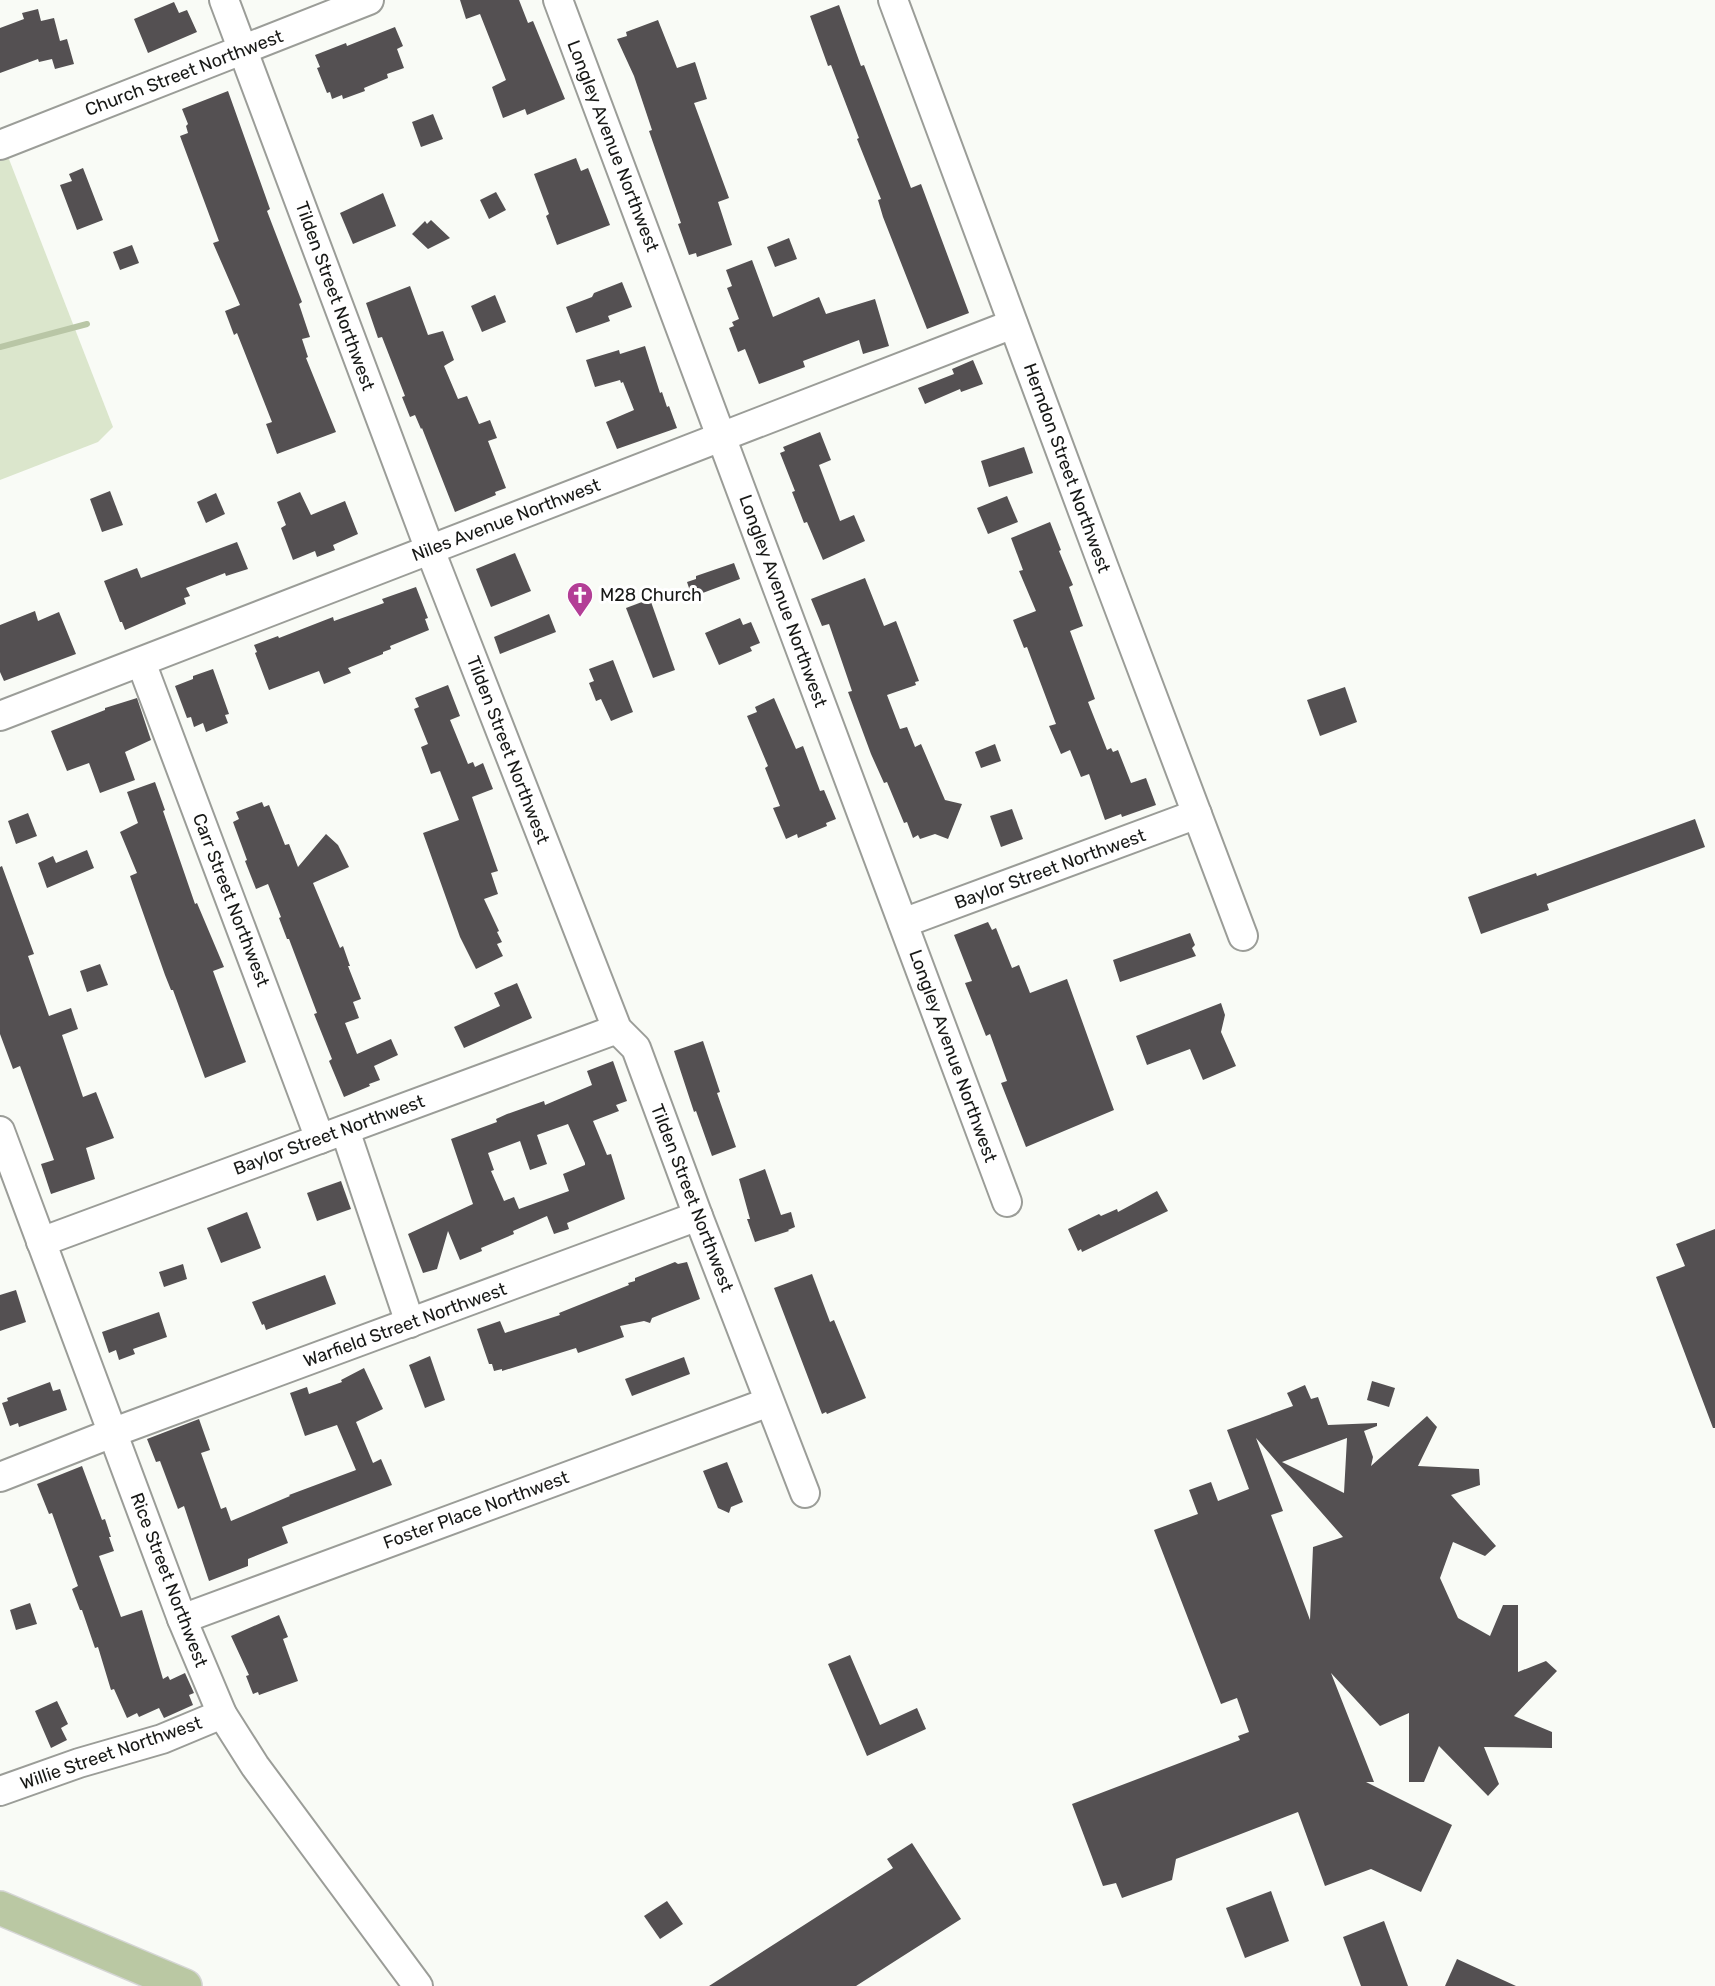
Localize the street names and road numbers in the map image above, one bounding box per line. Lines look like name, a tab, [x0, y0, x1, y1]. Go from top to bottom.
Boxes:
street label: Church Street Northwest	[82, 25, 286, 121]
street label: Longley Avenue Northwest	[562, 37, 664, 255]
street label: Tilden Street Northwest	[291, 198, 379, 394]
street label: Herndon Street Northwest	[1019, 360, 1115, 576]
street label: Niles Avenue Northwest	[409, 474, 603, 566]
street label: Longley Avenue Northwest	[734, 492, 832, 710]
street label: Tilden Street Northwest	[462, 653, 554, 847]
street label: Carr Street Northwest	[188, 810, 274, 990]
street label: Baylor Street Northwest	[951, 824, 1149, 914]
street label: Longley Avenue Northwest	[904, 947, 1002, 1165]
street label: Baylor Street Northwest	[230, 1090, 428, 1180]
street label: Tilden Street Northwest	[646, 1101, 738, 1295]
street label: Warfield Street Northwest	[300, 1278, 510, 1372]
street label: Foster Place Northwest	[380, 1466, 572, 1554]
street label: Rice Street Northwest	[126, 1490, 212, 1670]
street label: Willie Street Northwest	[17, 1712, 205, 1794]

